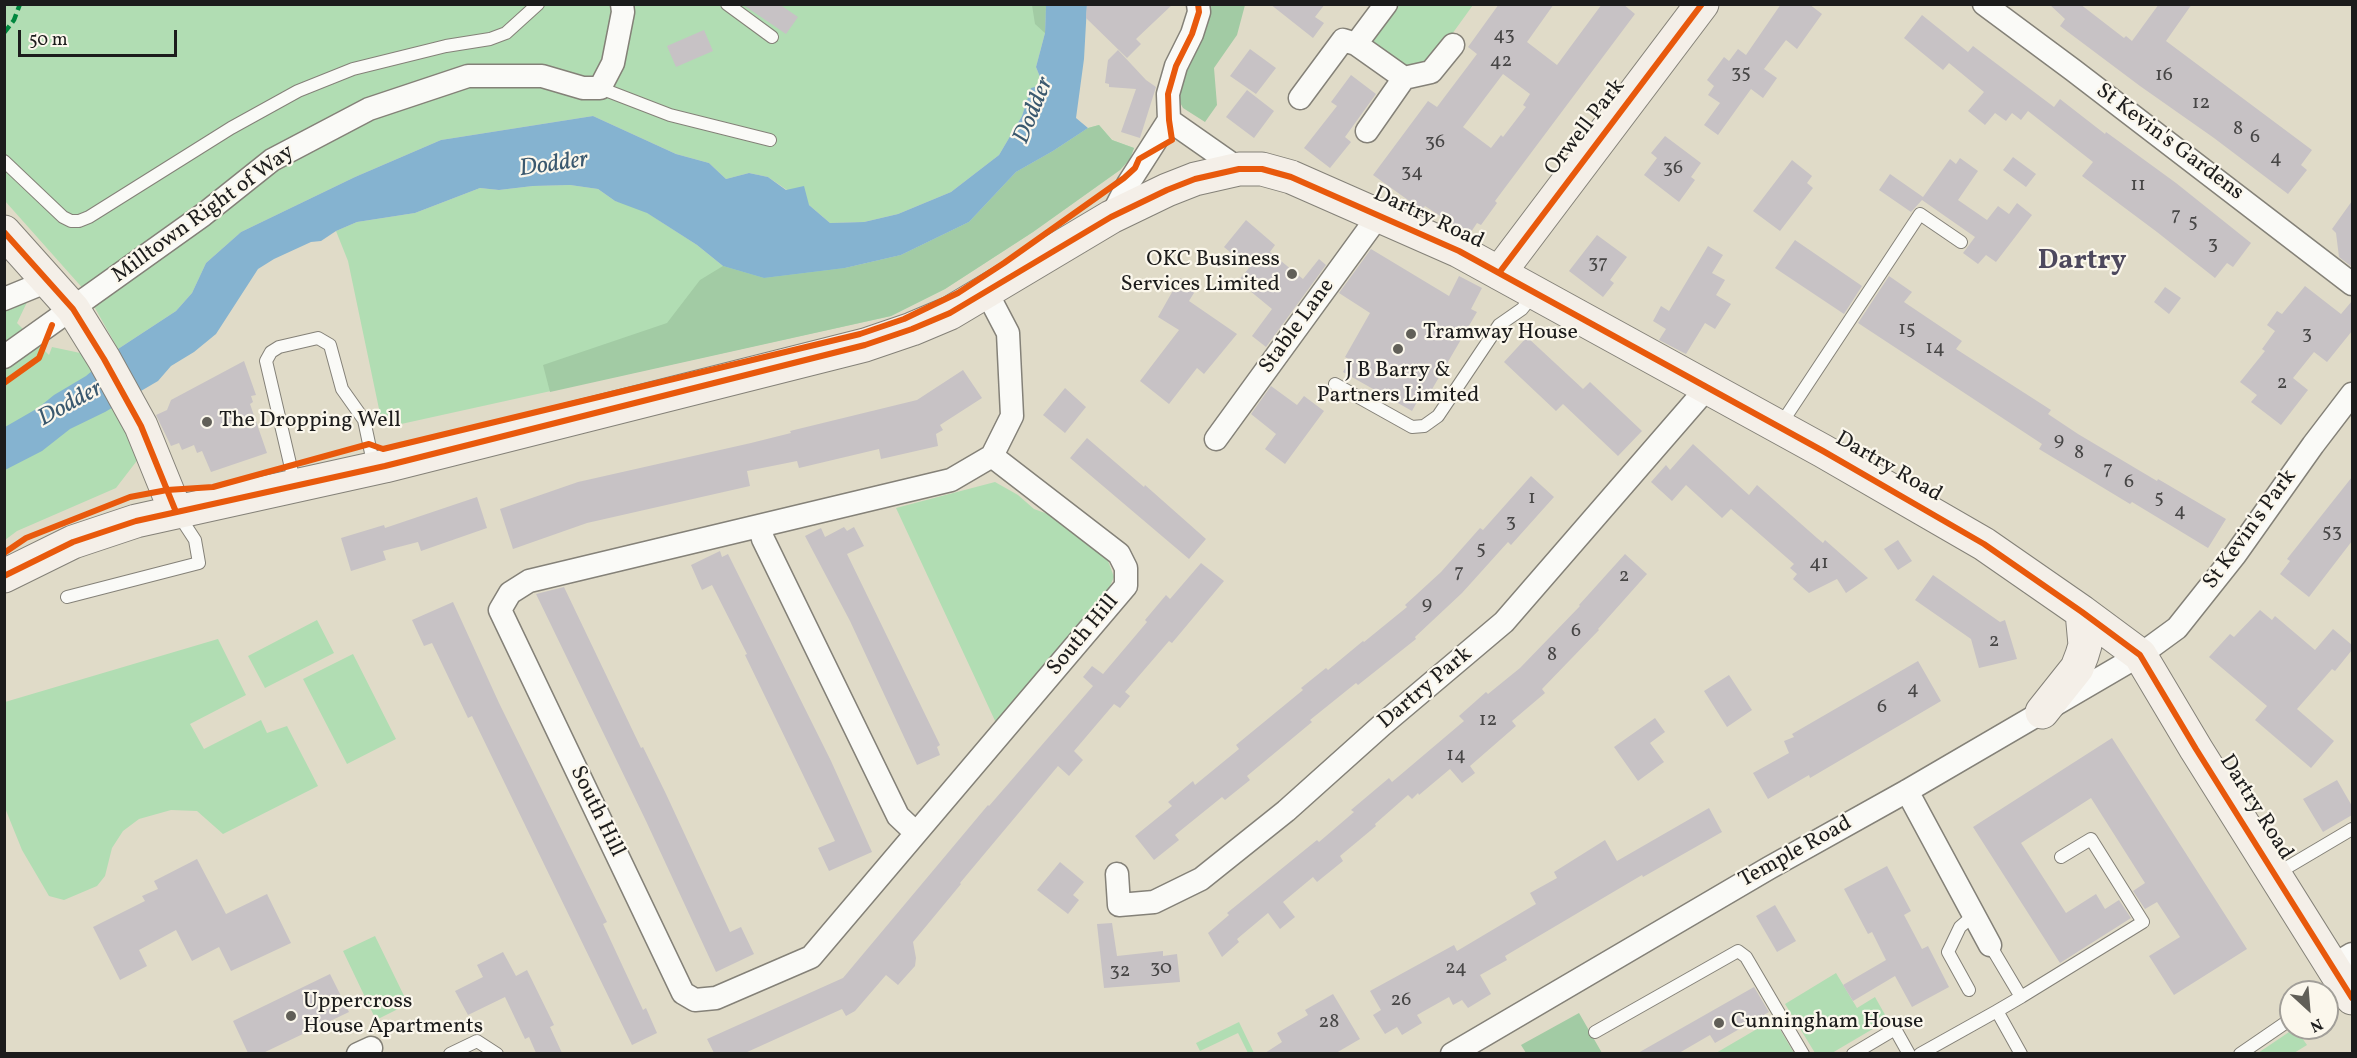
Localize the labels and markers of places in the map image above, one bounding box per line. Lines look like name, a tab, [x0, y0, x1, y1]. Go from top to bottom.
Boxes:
place label: OKC Business Services Limited	[1121, 248, 1280, 300]
marker: OKC Business Services Limited	[1285, 267, 1299, 281]
place label: Tramway House	[1423, 321, 1578, 347]
marker: Tramway House	[1404, 327, 1418, 341]
marker: J B Barry & Partners Limited	[1391, 342, 1405, 356]
place label: J B Barry & Partners Limited	[1317, 359, 1479, 410]
place label: The Dropping Well	[219, 409, 401, 435]
marker: The Dropping Well	[200, 415, 214, 429]
place label: Uppercross House Apartments	[303, 990, 483, 1042]
marker: Uppercross House Apartments	[284, 1009, 298, 1023]
place label: Cunningham House	[1731, 1010, 1923, 1036]
marker: Cunningham House	[1712, 1016, 1726, 1030]

